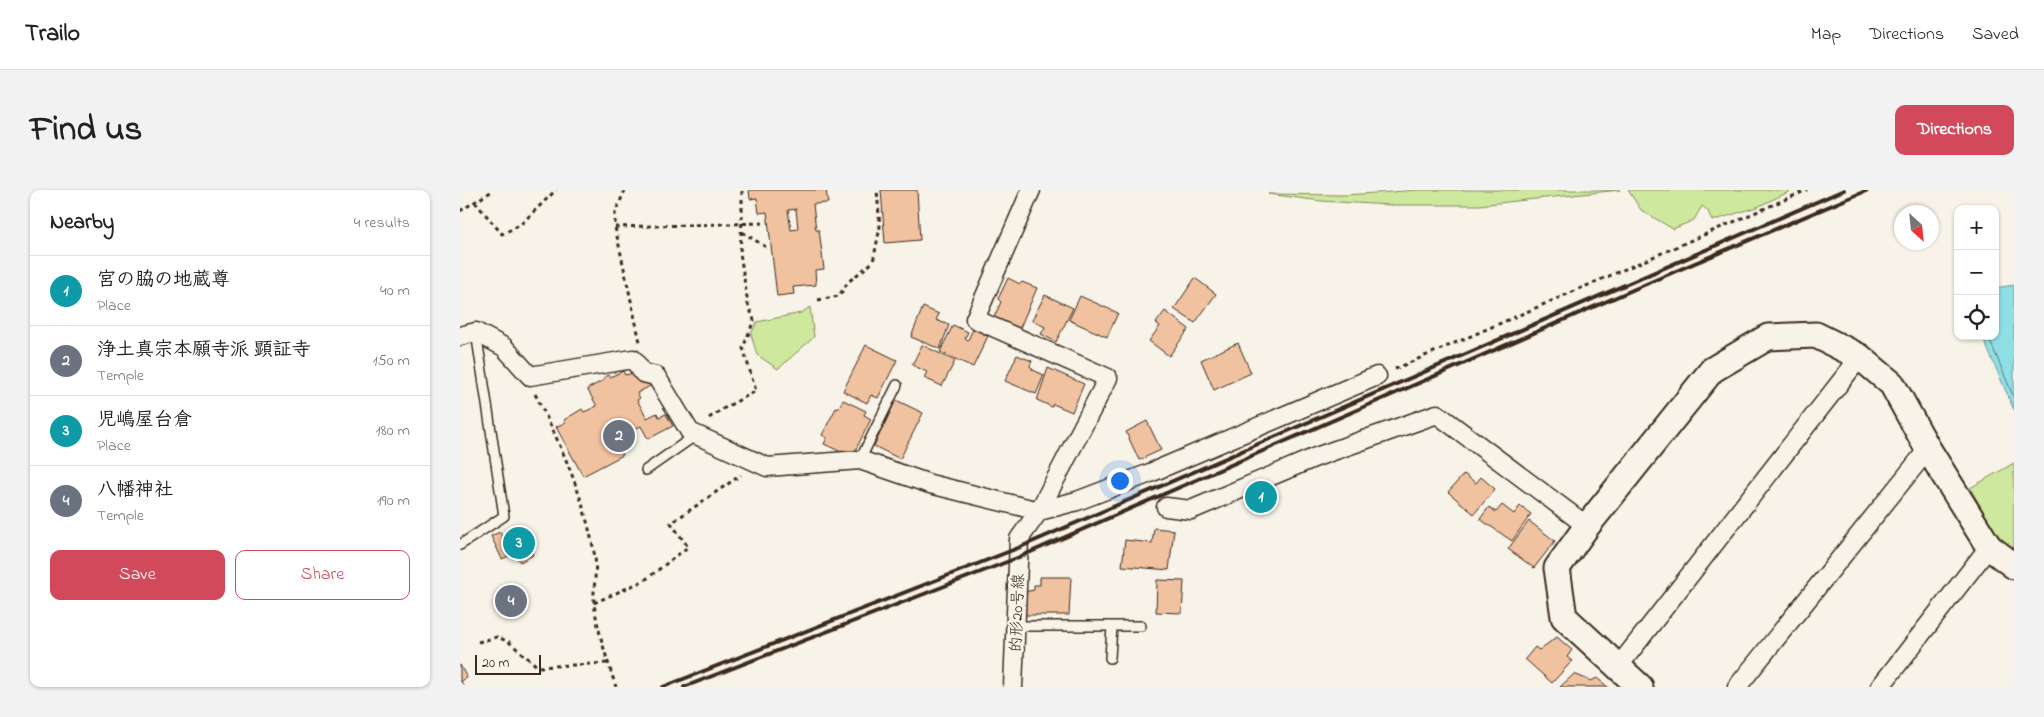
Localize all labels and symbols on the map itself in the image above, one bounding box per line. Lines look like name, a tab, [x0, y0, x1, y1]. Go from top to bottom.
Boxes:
north arrow	[1894, 205, 1939, 250]
pin: 2	[603, 417, 635, 455]
your location	[1107, 468, 1133, 494]
pin: 1	[1245, 478, 1277, 516]
pin: 3	[503, 524, 535, 562]
street label: 的形20号線	[1005, 573, 1031, 653]
pin: 4	[495, 582, 527, 620]
scale bar	[475, 652, 541, 675]

